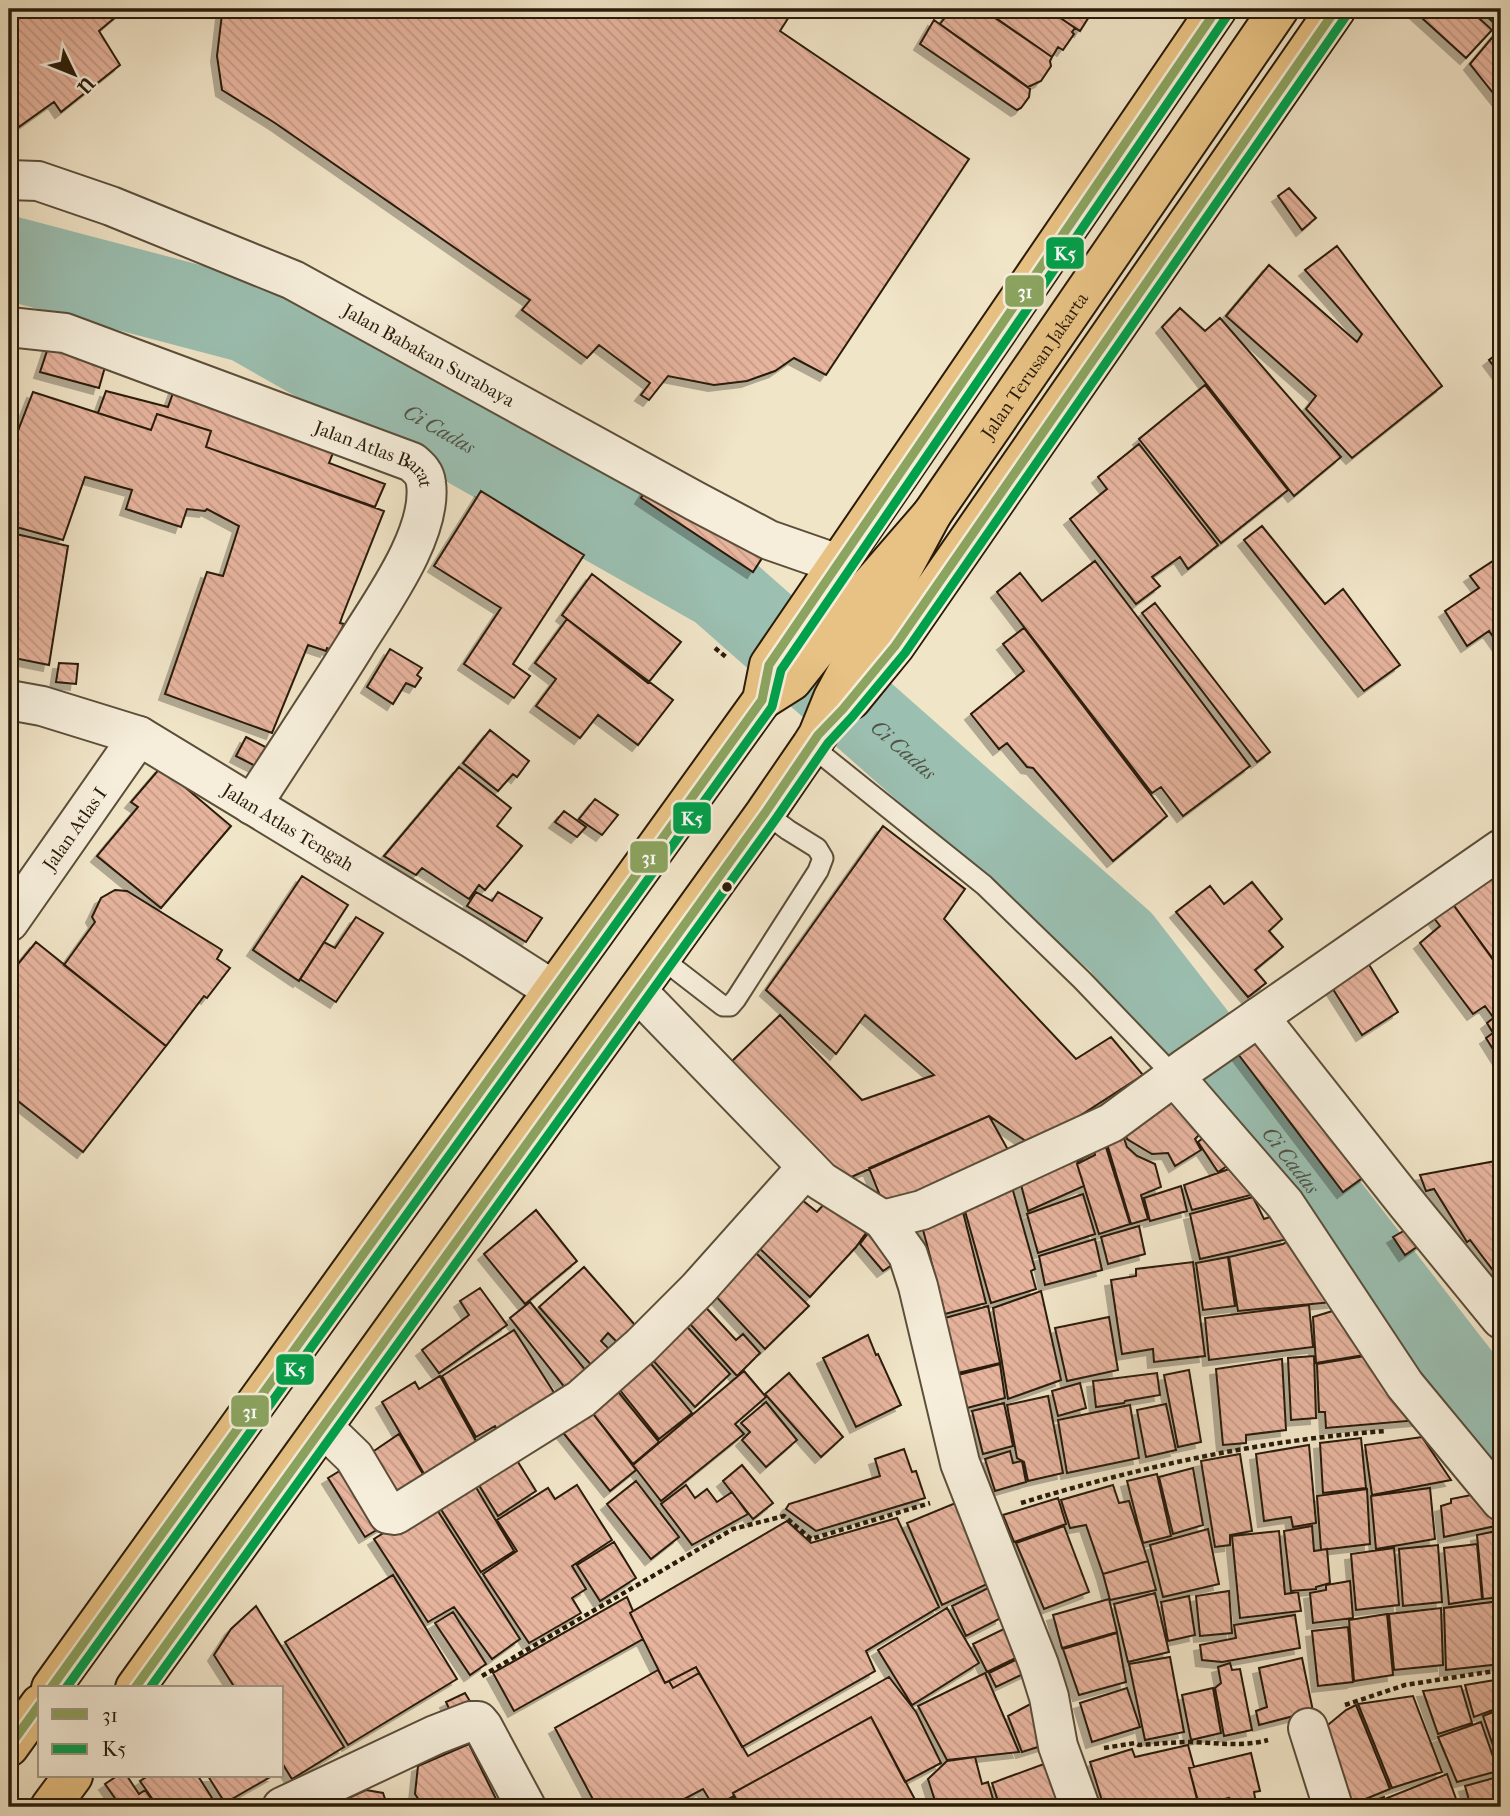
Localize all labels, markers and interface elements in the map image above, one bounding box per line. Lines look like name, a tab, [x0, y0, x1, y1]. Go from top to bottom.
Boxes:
north arrow	[38, 38, 108, 108]
text: U	[72, 71, 99, 98]
line badge: K5	[1045, 236, 1085, 270]
text: K5	[1054, 243, 1076, 265]
line badge: 31	[1004, 274, 1045, 308]
text: 31	[1018, 281, 1032, 303]
street label: Jalan Terusan Jakarta	[976, 288, 1093, 445]
street label: Jalan Babakan Surabaya	[337, 299, 519, 412]
water label: Ci Cadas	[399, 400, 480, 459]
street label: Jalan Atlas Barat	[309, 416, 436, 489]
water label: Ci Cadas	[866, 715, 941, 785]
street label: Jalan Atlas Tengah	[216, 778, 358, 876]
street label: Jalan Atlas I	[37, 783, 112, 877]
line badge: K5	[672, 801, 712, 835]
text: K5	[681, 808, 703, 830]
line badge: 31	[629, 840, 669, 874]
text: 31	[642, 847, 656, 869]
unlabelled marker	[720, 880, 734, 894]
water label: Ci Cadas	[1257, 1122, 1325, 1199]
line badge: K5	[275, 1353, 315, 1386]
text: K5	[284, 1359, 306, 1381]
line badge: 31	[230, 1394, 270, 1428]
text: 31	[243, 1401, 257, 1423]
legend	[38, 1686, 284, 1778]
text: 31	[102, 1703, 118, 1727]
text: K5	[102, 1737, 126, 1761]

